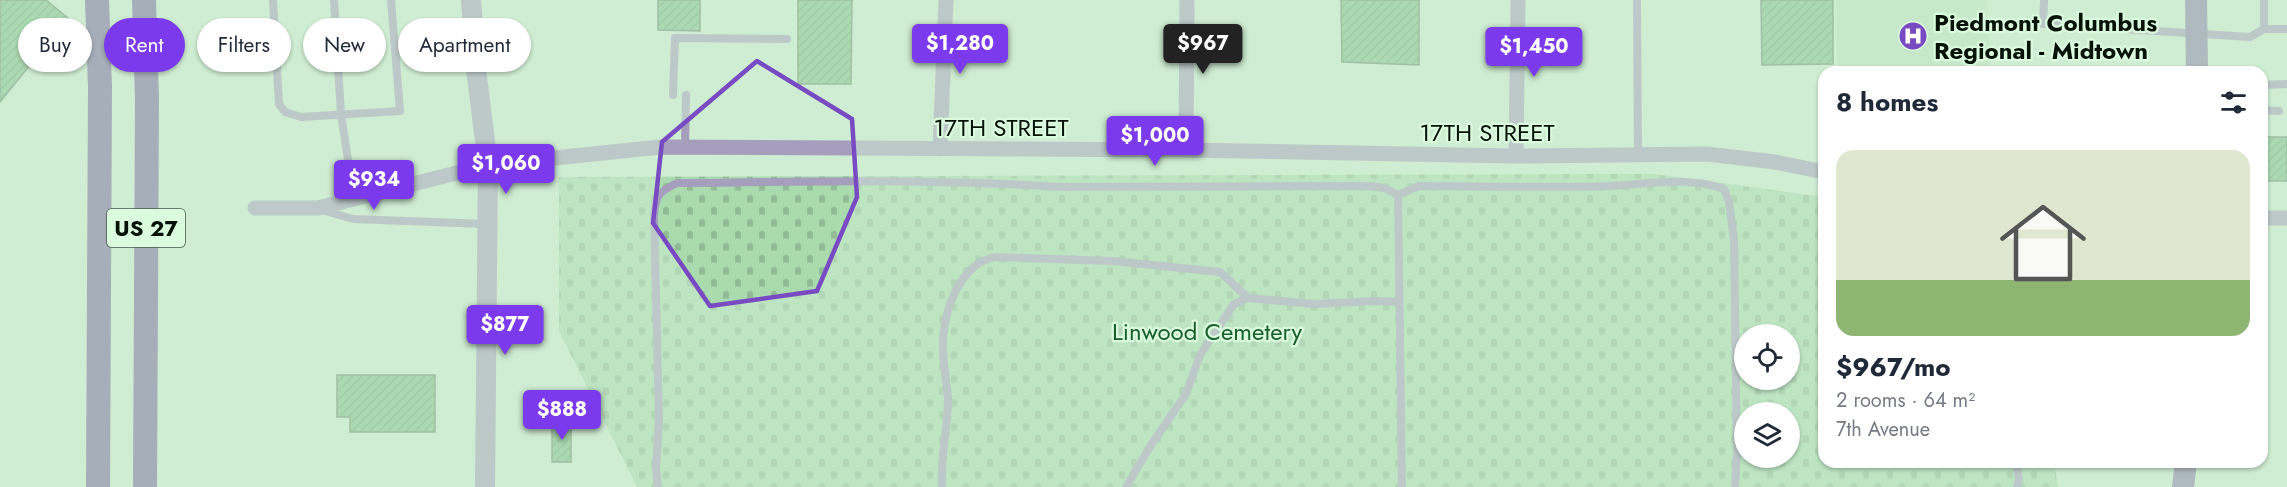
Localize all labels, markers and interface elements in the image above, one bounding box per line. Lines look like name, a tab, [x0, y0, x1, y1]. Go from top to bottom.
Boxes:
place label: Piedmont Columbus Regional - Midtown	[1934, 5, 2157, 68]
chip: Buy	[18, 18, 92, 72]
chip: Rent	[104, 18, 185, 72]
chip: Filters	[197, 18, 291, 72]
chip: New	[303, 18, 386, 72]
chip: Apartment	[398, 18, 531, 72]
hospital icon: Piedmont Columbus Regional - Midtown	[1897, 20, 1929, 52]
pin: $1,280	[911, 24, 1009, 75]
pin: $967	[1167, 24, 1239, 75]
pin: $1,450	[1485, 27, 1583, 78]
text: $1,280	[926, 29, 994, 58]
text: $967	[1177, 29, 1229, 58]
text: $1,450	[1499, 32, 1569, 61]
text: 8 homes	[1836, 83, 1938, 121]
icon: filters	[2217, 86, 2250, 119]
street label: 17TH STREET	[933, 110, 1069, 145]
street label: 17TH STREET	[1419, 115, 1555, 150]
pin: $1,000	[1106, 116, 1204, 167]
text: $1,000	[1121, 121, 1189, 150]
pin: $1,060	[457, 144, 555, 195]
text: $1,060	[472, 149, 540, 178]
pin: $934	[338, 160, 410, 211]
text: $934	[348, 165, 400, 194]
icon: home	[1989, 189, 2097, 297]
road number: US 27	[107, 209, 185, 247]
pin: $877	[469, 305, 541, 356]
text: $877	[481, 310, 529, 339]
park label: Linwood Cemetery	[1112, 314, 1302, 349]
map controls	[1734, 324, 1800, 468]
button: locate	[1734, 324, 1800, 390]
text: $967/mo	[1836, 348, 1951, 386]
text: 2 rooms · 64 m²	[1836, 386, 1975, 415]
pin: $888	[526, 390, 598, 441]
text: $888	[537, 395, 587, 424]
button: layers	[1734, 402, 1800, 468]
text: 7th Avenue	[1836, 415, 1930, 444]

